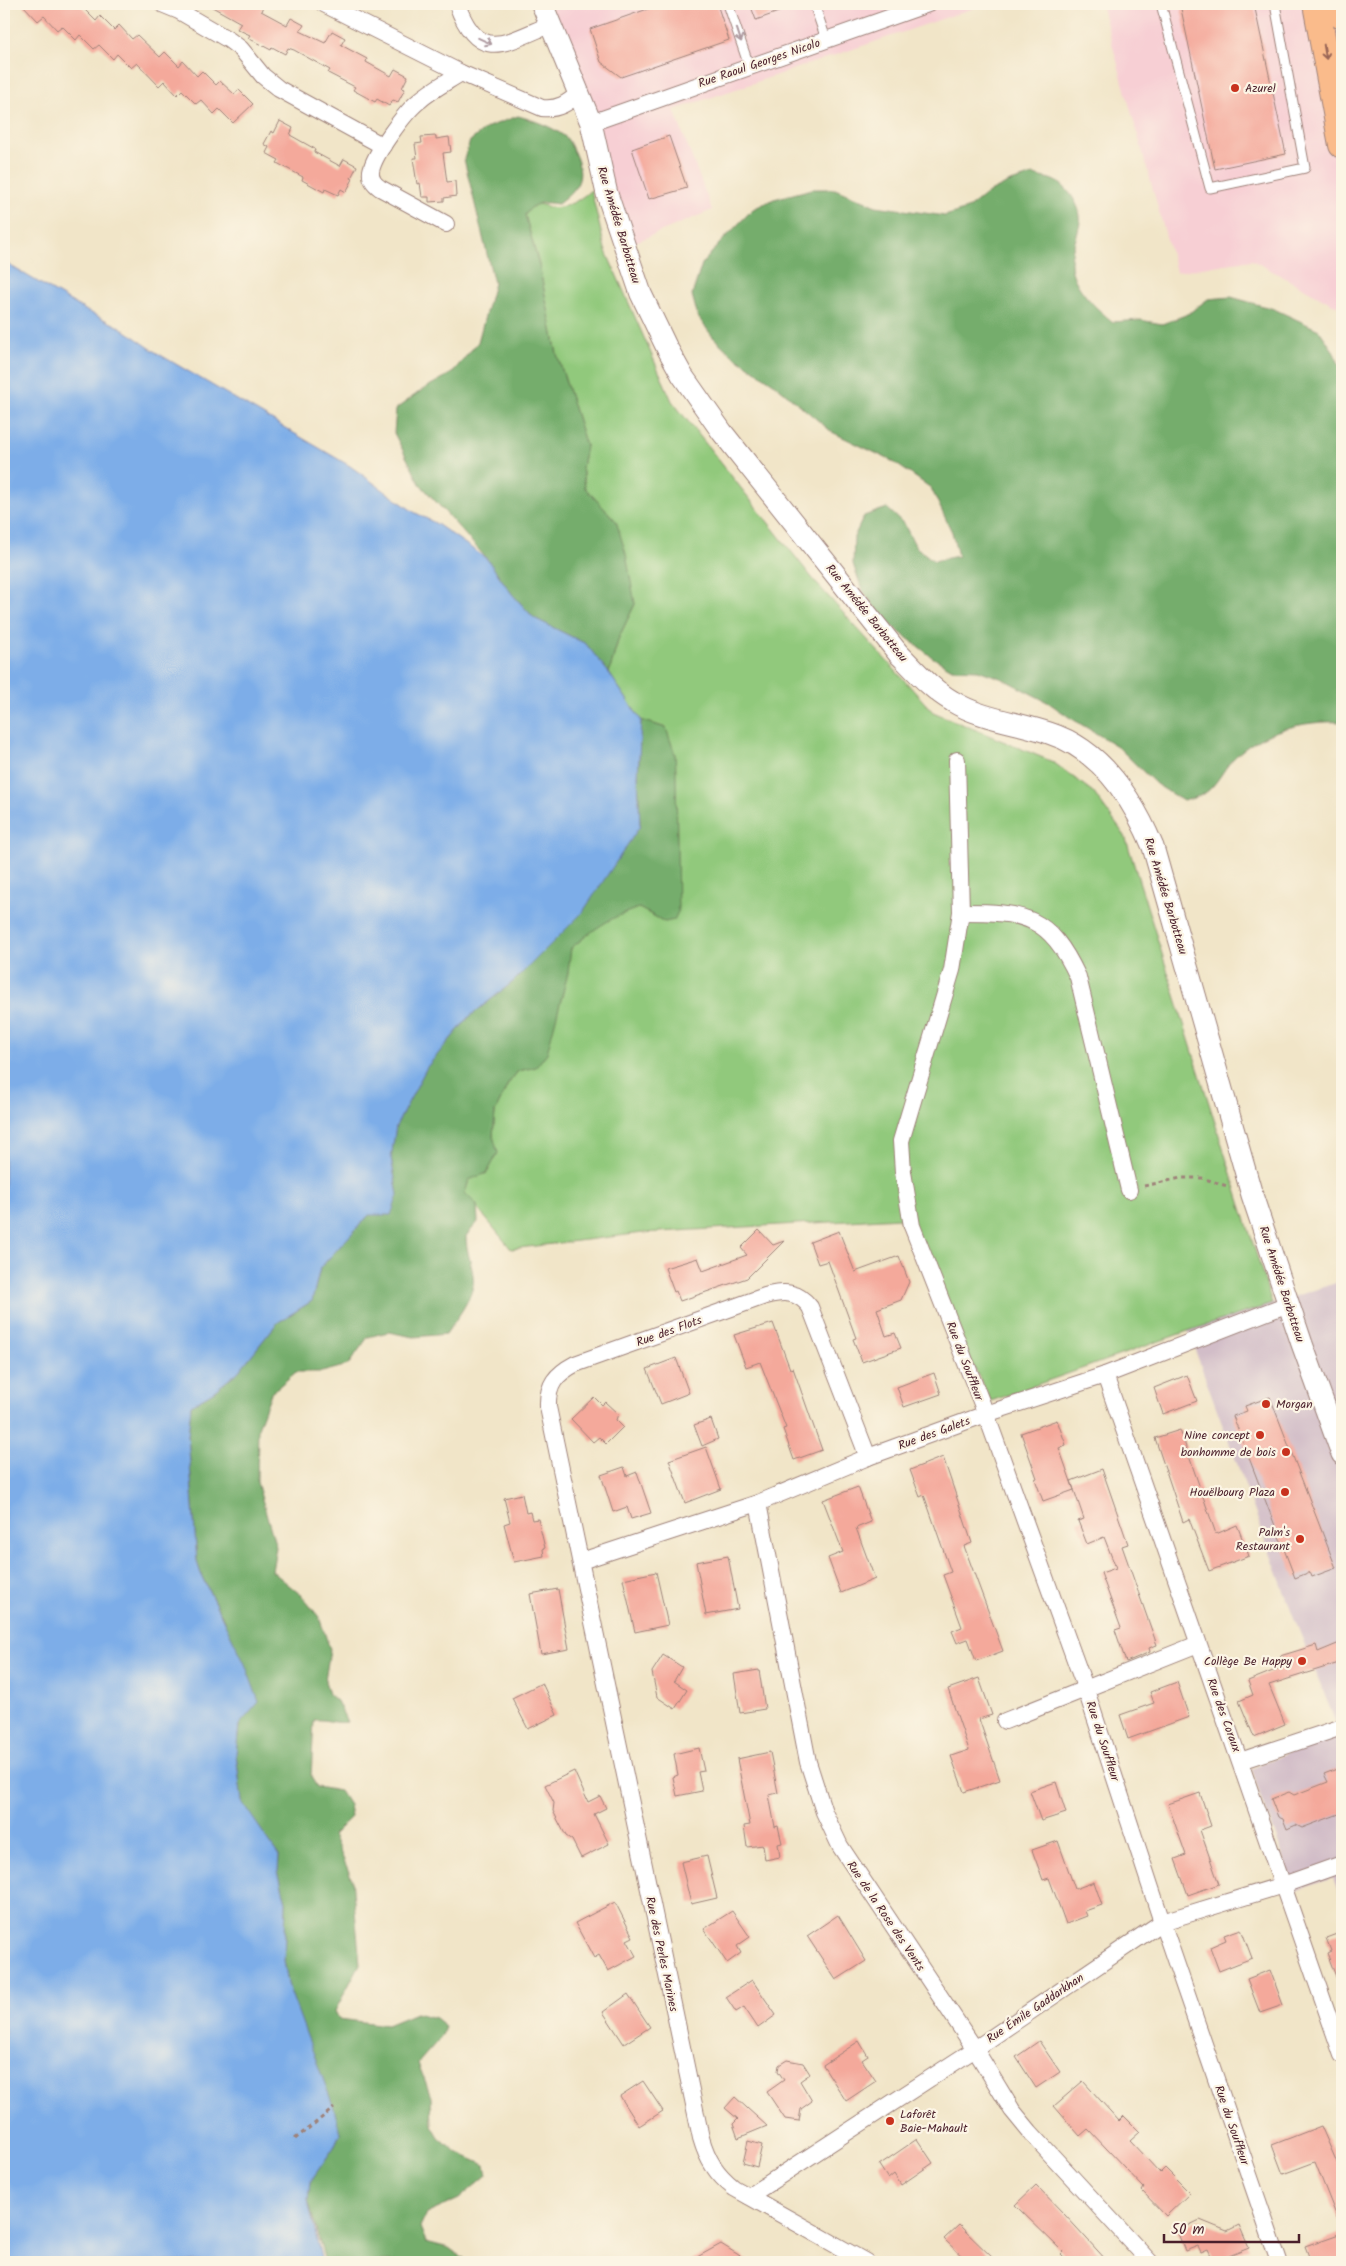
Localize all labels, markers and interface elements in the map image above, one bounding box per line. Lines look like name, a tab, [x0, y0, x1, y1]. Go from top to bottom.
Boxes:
one-way arrow	[734, 27, 744, 43]
street label: Rue Raoul Georges Nicolo	[696, 34, 823, 93]
one-way arrow	[477, 37, 492, 46]
one-way arrow	[1321, 43, 1331, 59]
place label: Azurel	[1245, 79, 1276, 98]
marker: Azurel	[1229, 82, 1241, 94]
street label: Rue Amédée Barbotteau	[592, 164, 645, 286]
street label: Rue Amédée Barbotteau	[821, 560, 912, 667]
street label: Rue Amédée Barbotteau	[1139, 835, 1192, 957]
street label: Rue Amédée Barbotteau	[1254, 1223, 1309, 1345]
street label: Rue des Flots	[634, 1311, 705, 1352]
street label: Rue du Souffleur	[941, 1319, 989, 1404]
place label: Morgan	[1276, 1395, 1313, 1414]
marker: Morgan	[1260, 1398, 1272, 1410]
street label: Rue des Galets	[896, 1412, 973, 1455]
place label: Nine concept	[1184, 1426, 1250, 1445]
marker: Nine concept	[1254, 1429, 1266, 1441]
place label: bonhomme de bois	[1181, 1443, 1276, 1462]
marker: bonhomme de bois	[1280, 1446, 1292, 1458]
place label: Houëlbourg Plaza	[1190, 1483, 1275, 1502]
marker: Houëlbourg Plaza	[1279, 1486, 1291, 1498]
place label: Palm's Restaurant	[1236, 1523, 1290, 1556]
marker: Palm's Restaurant	[1294, 1533, 1306, 1545]
place label: Collège Be Happy	[1204, 1652, 1292, 1671]
marker: Collège Be Happy	[1296, 1655, 1308, 1667]
street label: Rue des Coraux	[1201, 1676, 1246, 1756]
street label: Rue du Souffleur	[1081, 1699, 1125, 1785]
street label: Rue de la Rose des Vents	[841, 1857, 930, 1975]
street label: Rue des Perles Marines	[640, 1895, 683, 2013]
street label: Rue Émile Gaddarkhan	[983, 1969, 1088, 2048]
street label: Rue du Souffleur	[1209, 2083, 1254, 2169]
place label: Laforêt Baie-Mahault	[900, 2105, 968, 2138]
marker: Laforêt Baie-Mahault	[884, 2115, 896, 2127]
scale bar	[1164, 2211, 1298, 2243]
text: 50 m	[1171, 2218, 1205, 2242]

